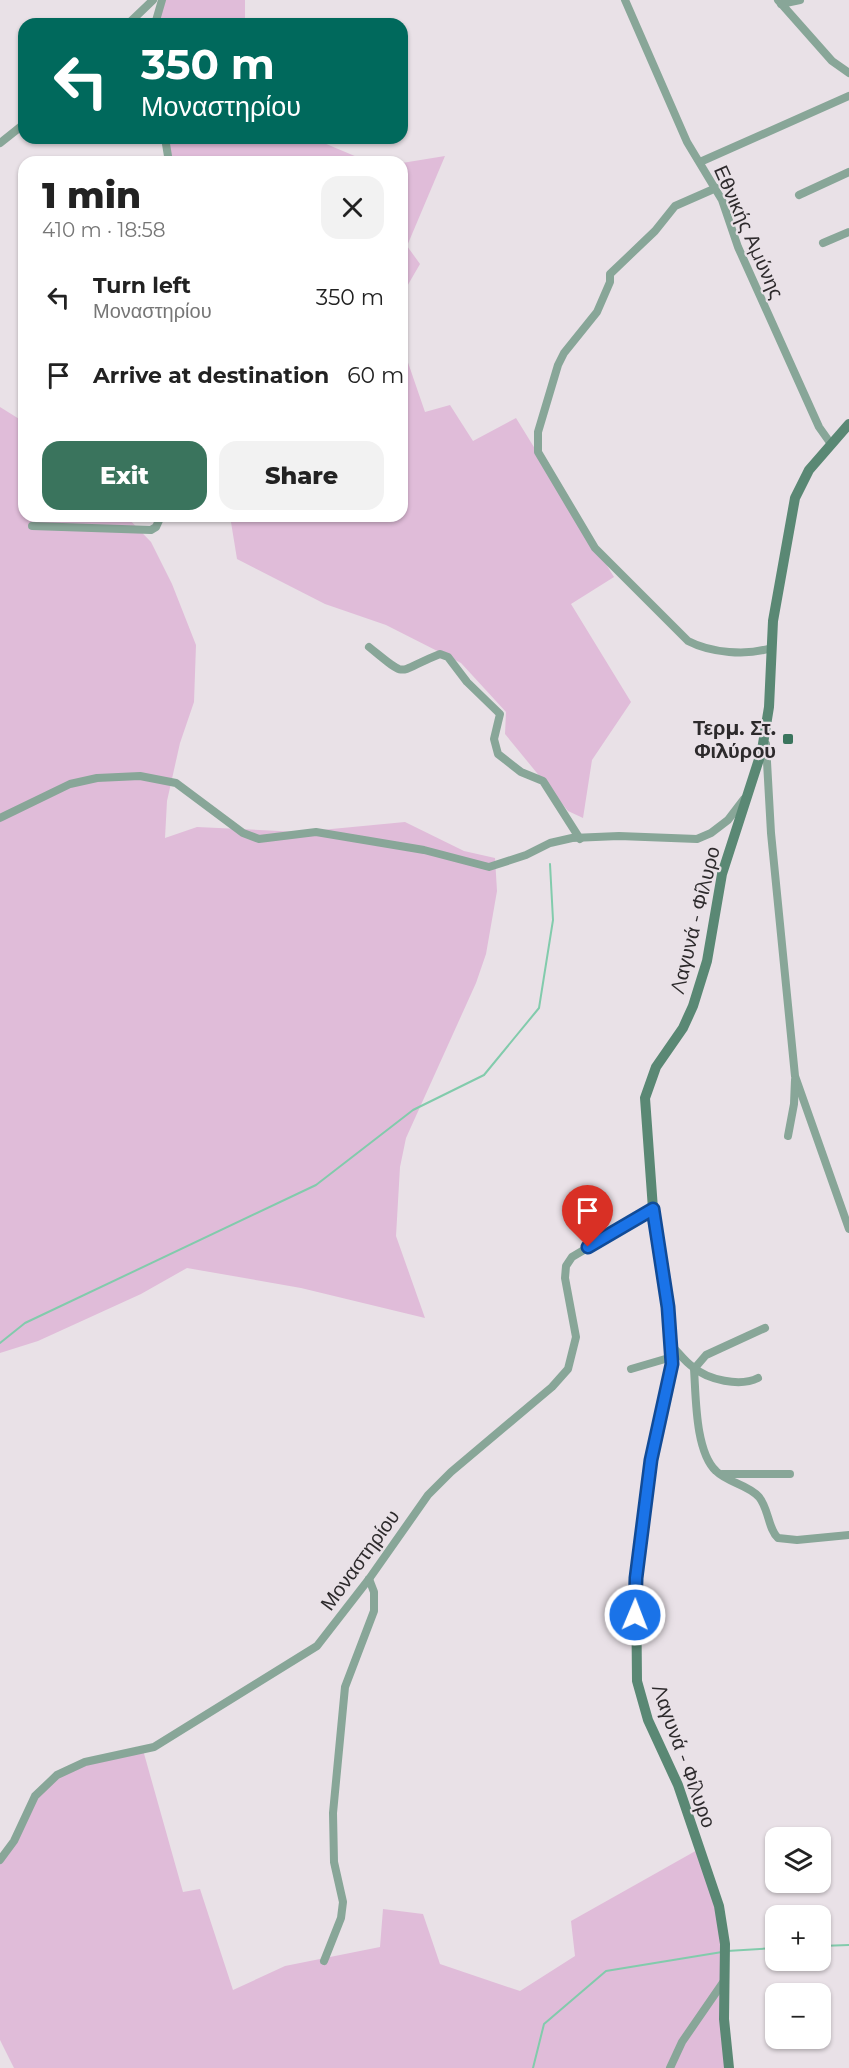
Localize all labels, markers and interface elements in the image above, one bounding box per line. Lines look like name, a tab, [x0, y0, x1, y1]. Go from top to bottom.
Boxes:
text: 350 m	[141, 38, 275, 90]
icon: left	[42, 42, 120, 120]
text: Μοναστηρίου	[141, 90, 301, 123]
street label: Εθνικής Αμύνης	[709, 162, 789, 303]
text: 1 min	[42, 173, 141, 217]
button: close	[321, 176, 384, 239]
text: 410 m · 18:58	[42, 218, 165, 242]
text: Turn left	[93, 272, 191, 299]
icon: left	[42, 281, 75, 314]
text: 350 m	[316, 284, 384, 311]
text: Μοναστηρίου	[93, 299, 212, 323]
icon: arrive	[42, 359, 75, 392]
text: Arrive at destination	[93, 362, 329, 389]
text: 60 m	[347, 362, 404, 389]
button: Exit	[42, 441, 207, 510]
button: Share	[219, 441, 384, 510]
place label: Τερμ. Στ. Φιλύρου	[693, 716, 776, 763]
marker: Τερμ. Στ. Φιλύρου	[781, 732, 795, 746]
street label: Λαγυνά - Φίλυρο	[665, 844, 725, 996]
pin	[562, 1185, 613, 1247]
icon: arrive	[571, 1194, 604, 1227]
street label: Μοναστηρίου	[315, 1505, 405, 1615]
position arrow	[603, 1583, 667, 1647]
street label: Λαγυνά - Φίλυρο	[647, 1681, 721, 1831]
map controls	[765, 1827, 831, 2049]
button: layers	[765, 1827, 831, 1893]
button: +	[765, 1905, 831, 1971]
button: −	[765, 1983, 831, 2049]

